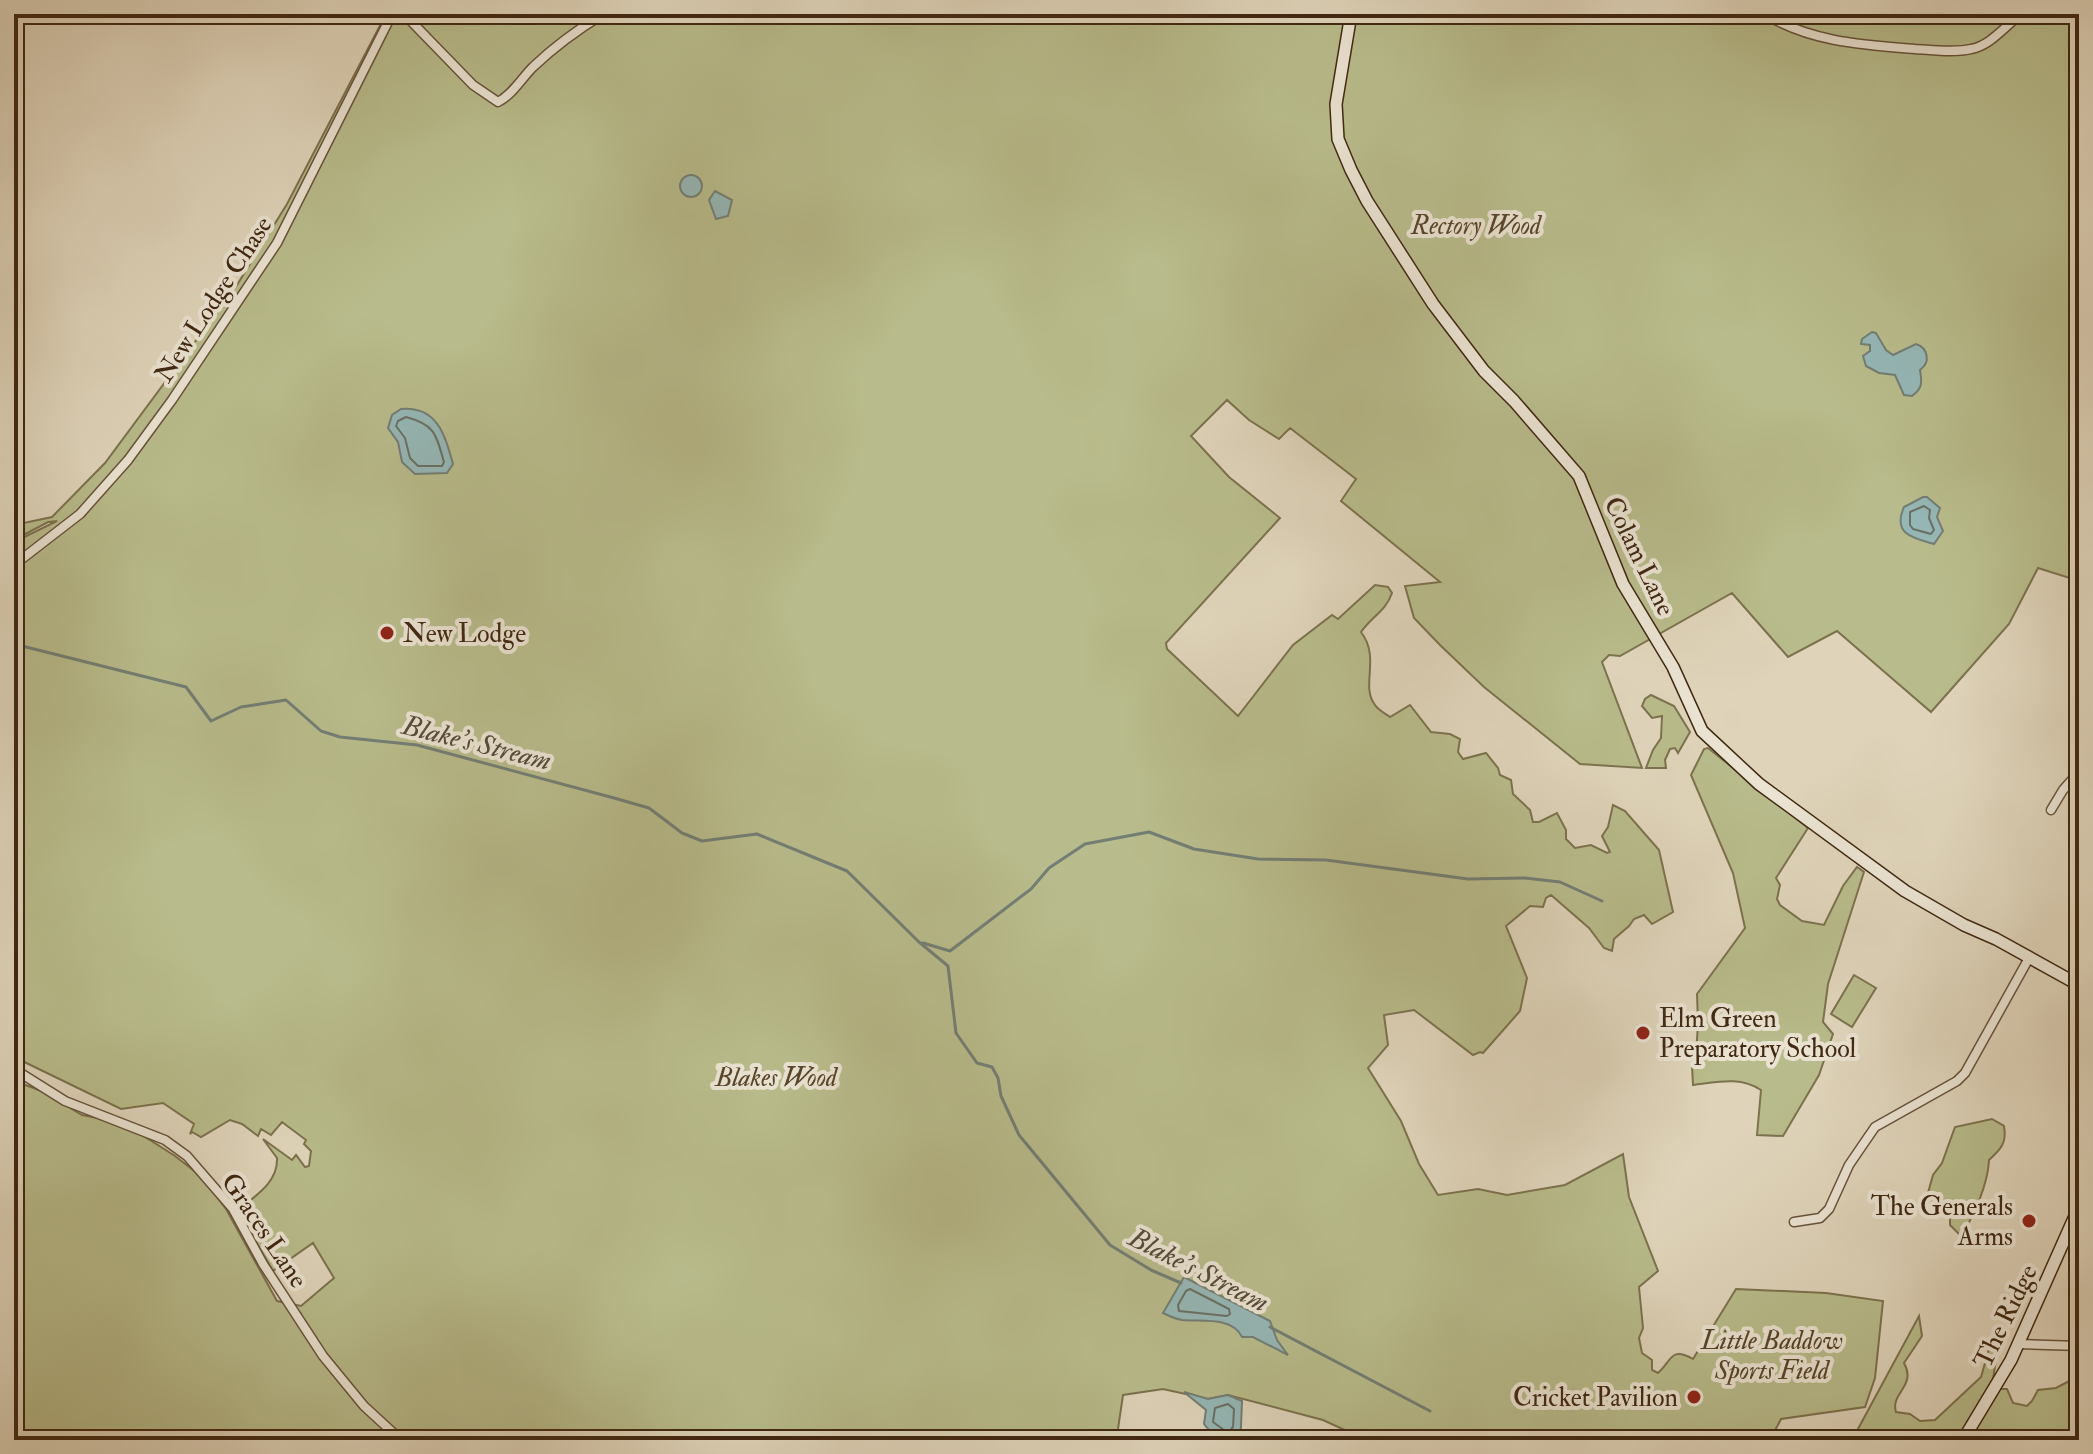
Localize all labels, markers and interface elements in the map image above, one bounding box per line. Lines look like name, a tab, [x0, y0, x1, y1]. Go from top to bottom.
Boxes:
street label: New Lodge Chase	[148, 210, 280, 389]
park label: Rectory Wood	[1410, 210, 1543, 242]
street label: Colam Lane	[1597, 492, 1682, 621]
place label: New Lodge	[403, 618, 526, 650]
marker: New Lodge	[378, 624, 396, 642]
water label: Blake's Stream	[397, 708, 555, 779]
place label: Elm Green Preparatory School	[1659, 1003, 1857, 1066]
marker: Elm Green Preparatory School	[1634, 1024, 1652, 1042]
park label: Blakes Wood	[713, 1062, 839, 1094]
street label: Graces Lane	[214, 1167, 314, 1294]
place label: The Generals Arms	[1871, 1191, 2013, 1253]
marker: The Generals Arms	[2020, 1212, 2038, 1230]
water label: Blake's Stream	[1121, 1219, 1274, 1320]
street label: The Ridge	[1967, 1259, 2045, 1373]
park label: Little Baddow Sports Field	[1700, 1325, 1843, 1387]
place label: Cricket Pavilion	[1513, 1382, 1678, 1414]
marker: Cricket Pavilion	[1685, 1388, 1703, 1406]

